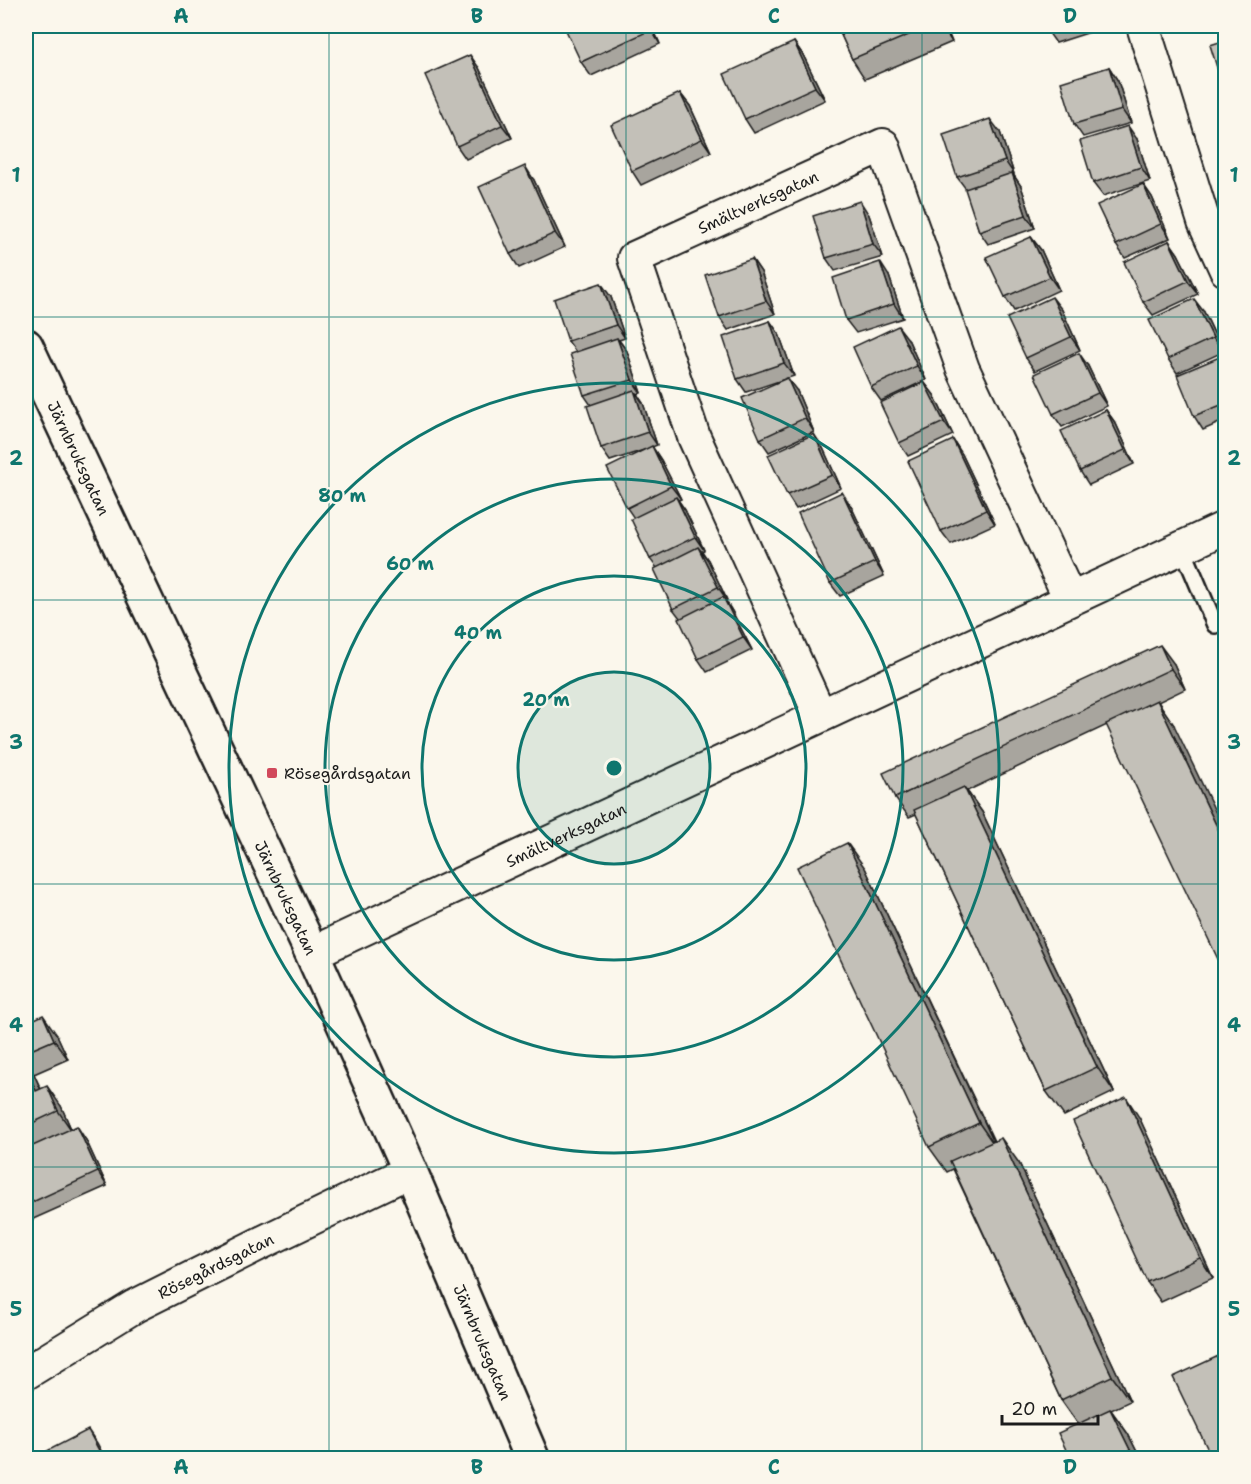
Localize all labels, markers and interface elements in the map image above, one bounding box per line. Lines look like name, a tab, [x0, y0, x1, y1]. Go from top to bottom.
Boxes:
text: A	[173, 3, 189, 29]
text: B	[471, 3, 483, 29]
text: C	[768, 3, 780, 29]
text: D	[1063, 3, 1077, 29]
text: 1	[11, 162, 21, 188]
text: 1	[1229, 162, 1239, 188]
street label: Smältverksgatan	[694, 165, 822, 238]
street label: Järnbruksgatan	[43, 398, 115, 519]
text: 2	[9, 445, 23, 471]
text: 2	[1227, 445, 1241, 471]
text: 80 m	[318, 484, 366, 508]
text: 60 m	[386, 552, 434, 576]
text: 40 m	[454, 621, 502, 645]
text: 20 m	[522, 688, 570, 712]
text: 3	[9, 729, 23, 755]
text: 3	[1227, 729, 1241, 755]
centre of rings	[604, 758, 624, 778]
place label: Rösegårdsgatan	[284, 763, 411, 784]
marker: Rösegårdsgatan	[265, 766, 279, 780]
street label: Smältverksgatan	[502, 798, 629, 872]
street label: Järnbruksgatan	[250, 837, 322, 959]
text: 4	[9, 1012, 23, 1038]
text: 4	[1227, 1012, 1241, 1038]
street label: Rösegårdsgatan	[154, 1228, 277, 1303]
street label: Järnbruksgatan	[449, 1281, 517, 1404]
text: 5	[10, 1296, 22, 1322]
text: 5	[1228, 1296, 1240, 1322]
scale bar	[1002, 1388, 1098, 1426]
text: 20 m	[1011, 1397, 1057, 1421]
text: A	[173, 1454, 189, 1480]
text: B	[471, 1454, 483, 1480]
text: C	[768, 1454, 780, 1480]
text: D	[1063, 1454, 1077, 1480]

